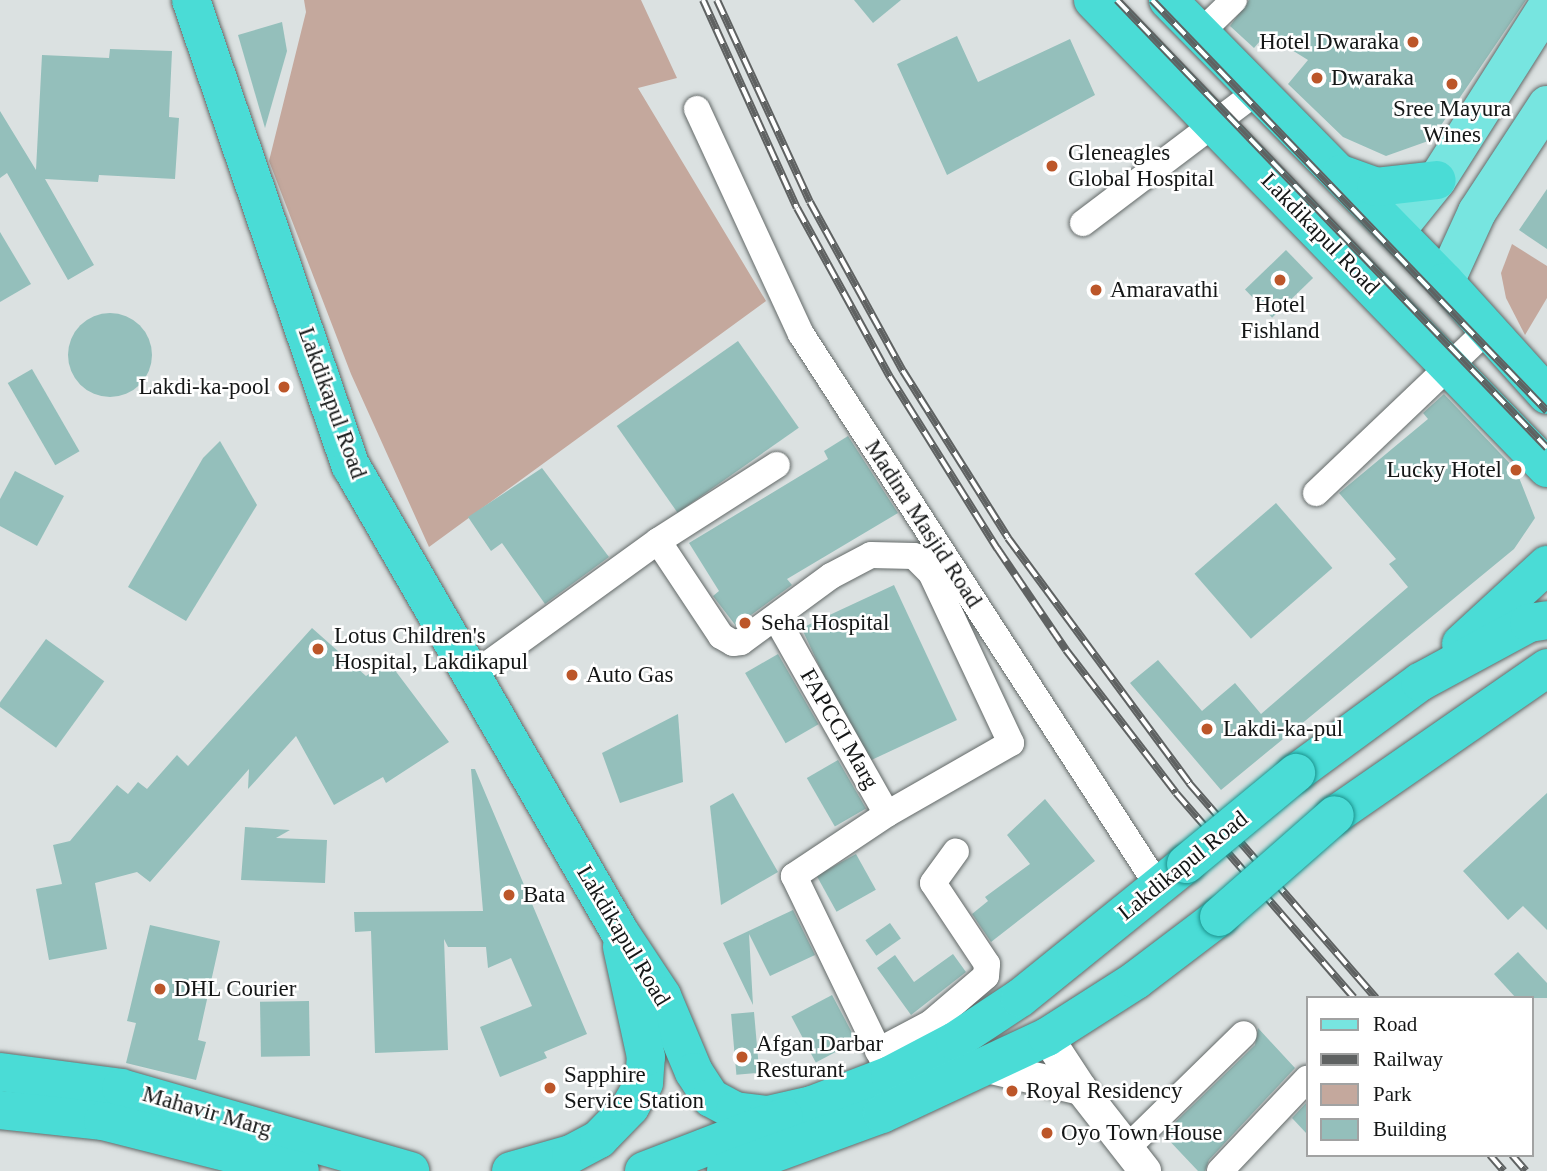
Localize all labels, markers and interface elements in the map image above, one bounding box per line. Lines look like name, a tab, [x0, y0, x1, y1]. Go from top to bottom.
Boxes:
place label: Hotel Dwaraka	[1259, 28, 1399, 56]
marker: Hotel Dwaraka	[1405, 34, 1421, 50]
place label: Dwaraka	[1331, 64, 1414, 92]
marker: Dwaraka	[1309, 70, 1325, 86]
marker: Sree Mayura Wines	[1444, 76, 1460, 92]
place label: Sree Mayura Wines	[1393, 95, 1511, 149]
place label: Gleneagles Global Hospital	[1068, 139, 1214, 193]
marker: Gleneagles Global Hospital	[1042, 156, 1062, 176]
street label: Lakdikapul Road	[1255, 167, 1385, 301]
marker: Hotel Fishland	[1272, 272, 1288, 288]
place label: Amaravathi	[1110, 276, 1219, 304]
marker: Amaravathi	[1088, 282, 1104, 298]
place label: Hotel Fishland	[1240, 291, 1320, 345]
street label: Lakdikapul Road	[292, 324, 372, 482]
place label: Lakdi-ka-pool	[138, 373, 270, 401]
marker: Lakdi-ka-pool	[276, 379, 292, 395]
street label: Madina Masjid Road	[859, 435, 987, 613]
place label: Lucky Hotel	[1386, 456, 1502, 484]
marker: Lucky Hotel	[1508, 462, 1524, 478]
place label: Seha Hospital	[761, 609, 889, 637]
marker: Seha Hospital	[735, 613, 755, 633]
place label: Lotus Children's Hospital, Lakdikapul	[334, 622, 528, 676]
marker: Lotus Children's Hospital, Lakdikapul	[308, 639, 328, 659]
place label: Auto Gas	[586, 661, 674, 689]
street label: FAPCCI Marg	[794, 664, 884, 794]
marker: Auto Gas	[564, 667, 580, 683]
place label: Lakdi-ka-pul	[1223, 715, 1343, 743]
marker: Lakdi-ka-pul	[1197, 719, 1217, 739]
street label: Lakdikapul Road	[1113, 805, 1253, 927]
street label: Lakdikapul Road	[570, 861, 676, 1011]
place label: Bata	[523, 881, 565, 909]
marker: Bata	[501, 887, 517, 903]
place label: DHL Courier	[174, 975, 297, 1003]
marker: DHL Courier	[152, 981, 168, 997]
legend	[1306, 996, 1533, 1157]
text: Road	[1373, 1012, 1417, 1036]
place label: Afgan Darbar Resturant	[756, 1030, 883, 1084]
text: Railway	[1373, 1047, 1443, 1071]
marker: Afgan Darbar Resturant	[734, 1049, 750, 1065]
place label: Sapphire Service Station	[564, 1061, 704, 1115]
place label: Royal Residency	[1026, 1077, 1182, 1105]
street label: Mahavir Marg	[139, 1080, 275, 1144]
marker: Sapphire Service Station	[542, 1080, 558, 1096]
text: Park	[1373, 1082, 1412, 1106]
marker: Royal Residency	[1004, 1083, 1020, 1099]
text: Building	[1373, 1117, 1447, 1141]
place label: Oyo Town House	[1061, 1119, 1223, 1147]
marker: Oyo Town House	[1039, 1125, 1055, 1141]

